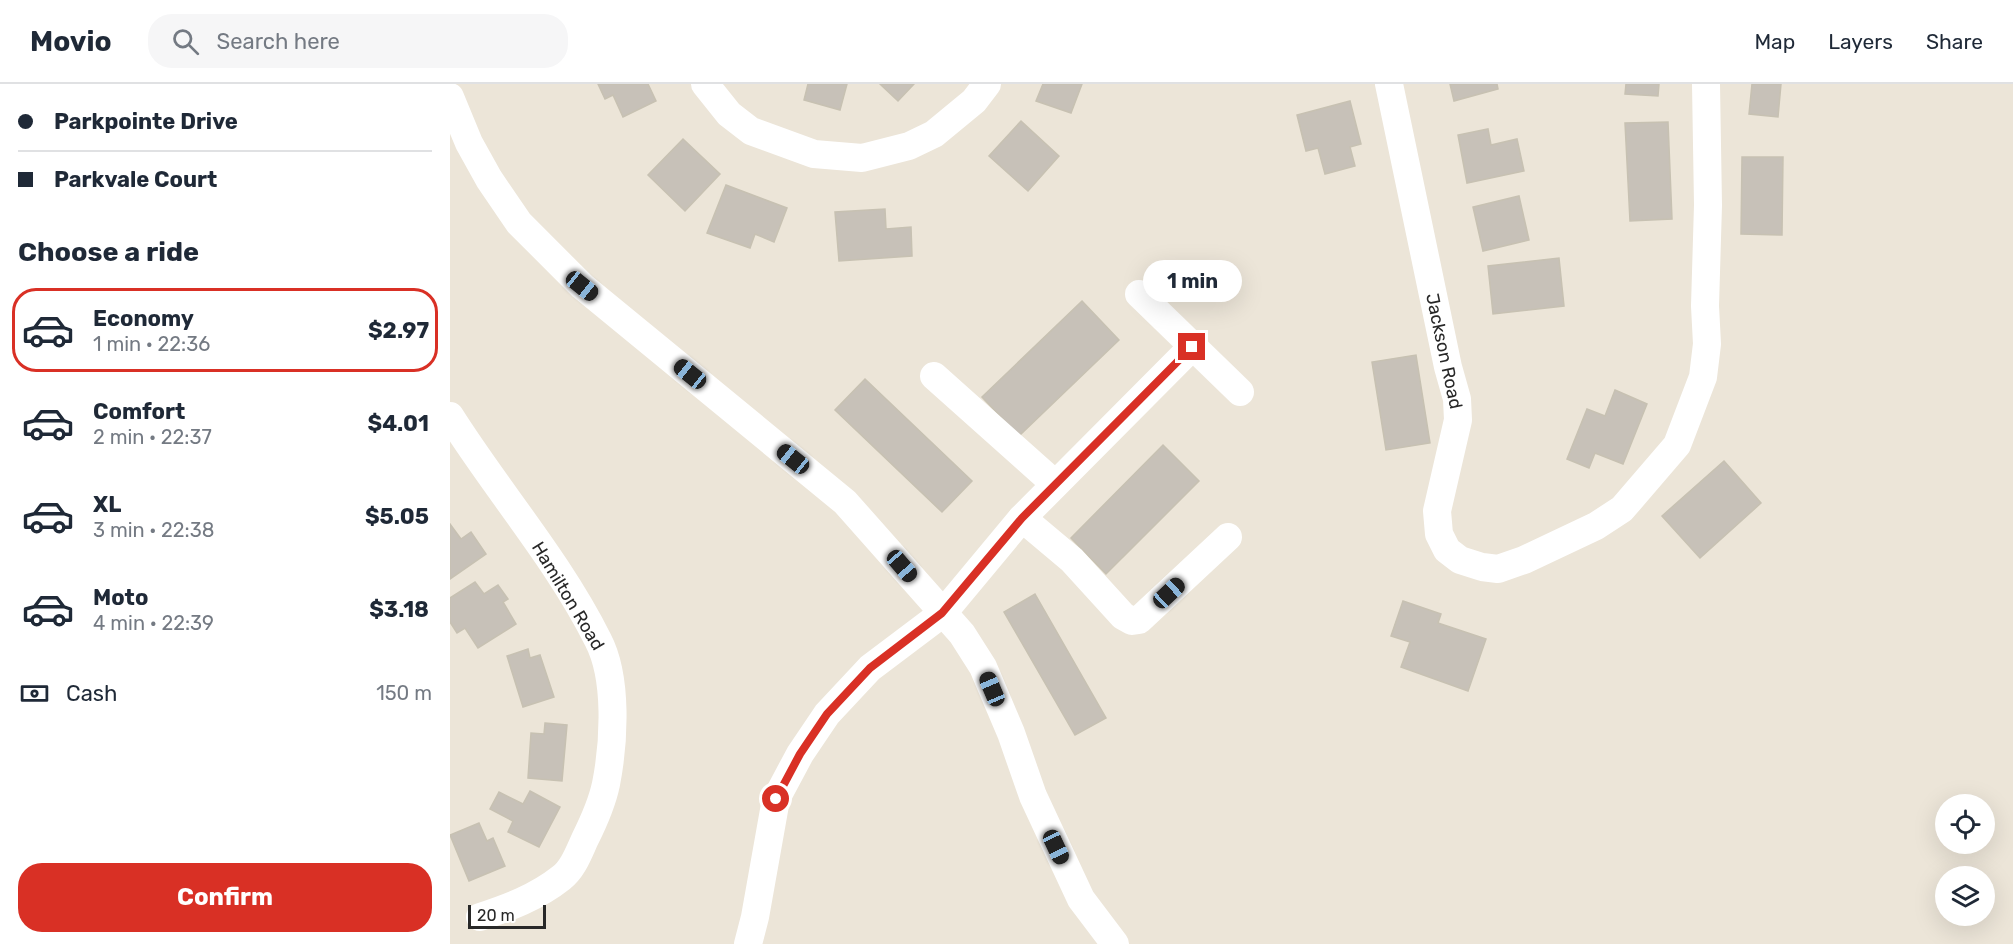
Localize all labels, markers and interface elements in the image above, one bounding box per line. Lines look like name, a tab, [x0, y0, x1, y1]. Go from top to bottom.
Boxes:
search box	[148, 14, 568, 68]
text: Movio	[30, 25, 112, 58]
icon: search	[169, 25, 202, 58]
text: Search here	[217, 28, 340, 55]
text: Map	[1754, 29, 1795, 54]
text: Layers	[1828, 29, 1893, 54]
text: Share	[1926, 29, 1983, 54]
text: Parkpointe Drive	[54, 108, 238, 135]
text: Parkvale Court	[54, 166, 217, 193]
text: Choose a ride	[18, 236, 199, 268]
callout: 1 min	[1142, 260, 1242, 302]
car	[562, 268, 602, 304]
text: 1 min	[1167, 269, 1218, 293]
street label: Jackson Road	[1421, 291, 1467, 411]
icon: car	[21, 303, 75, 357]
text: Economy	[93, 305, 194, 332]
text: $2.97	[368, 317, 429, 344]
text: 1 min · 22:36	[93, 332, 210, 356]
route end	[1178, 333, 1205, 360]
car	[670, 356, 710, 392]
icon: car	[21, 396, 75, 450]
text: Comfort	[93, 398, 185, 425]
text: $4.01	[367, 410, 429, 437]
text: 2 min · 22:37	[93, 425, 212, 449]
car	[773, 441, 813, 477]
icon: car	[21, 489, 75, 543]
text: XL	[93, 491, 121, 518]
text: $5.05	[365, 503, 429, 530]
text: 3 min · 22:38	[93, 518, 214, 542]
street label: Hamilton Road	[527, 538, 609, 654]
car	[883, 547, 921, 585]
car	[1150, 574, 1188, 612]
icon: car	[21, 582, 75, 636]
text: Moto	[93, 584, 148, 611]
text: $3.18	[369, 596, 429, 623]
text: 4 min · 22:39	[93, 611, 214, 635]
car	[977, 669, 1007, 709]
icon: cash	[18, 677, 51, 710]
text: Cash	[66, 680, 117, 707]
text: 150 m	[376, 681, 432, 705]
route start	[762, 785, 789, 812]
map controls	[1935, 794, 1995, 926]
button: locate	[1935, 794, 1995, 854]
car	[1040, 827, 1072, 867]
button: Confirm	[18, 863, 432, 932]
button: layers	[1935, 866, 1995, 926]
scale bar	[468, 902, 546, 930]
text: 20 m	[477, 906, 515, 925]

